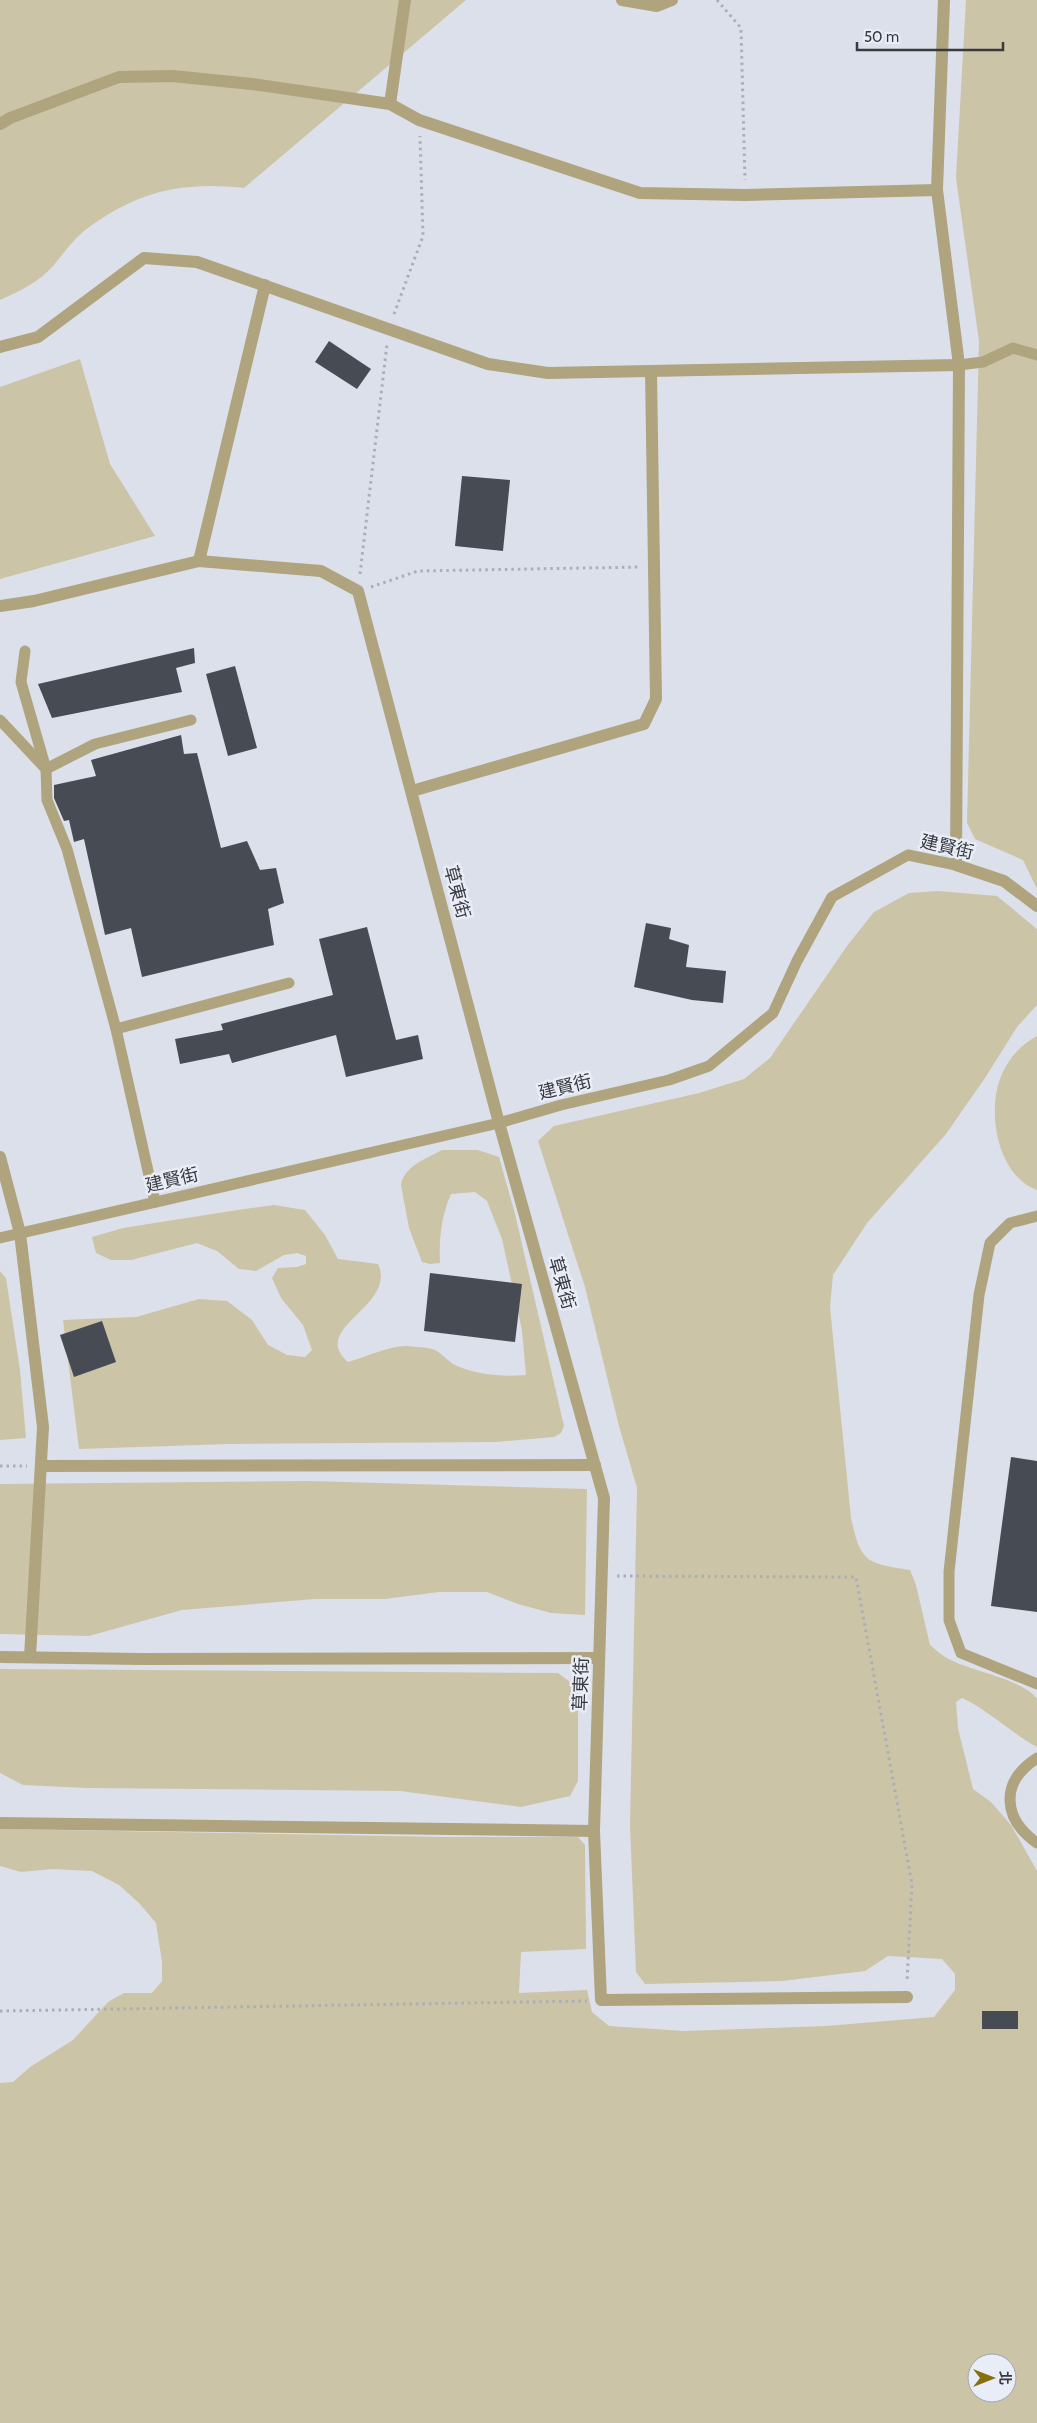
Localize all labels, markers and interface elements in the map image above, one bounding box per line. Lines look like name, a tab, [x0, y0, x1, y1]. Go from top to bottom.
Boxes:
scale bar	[857, 20, 1003, 52]
text: 50 m	[864, 28, 899, 46]
street label: 建賢街	[918, 830, 976, 864]
street label: 草東街	[439, 863, 475, 921]
street label: 建賢街	[536, 1070, 594, 1104]
street label: 建賢街	[143, 1163, 201, 1197]
street label: 草東街	[544, 1254, 580, 1312]
street label: 草東街	[569, 1657, 593, 1711]
north arrow	[967, 2353, 1017, 2403]
text: 北	[996, 2371, 1014, 2385]

